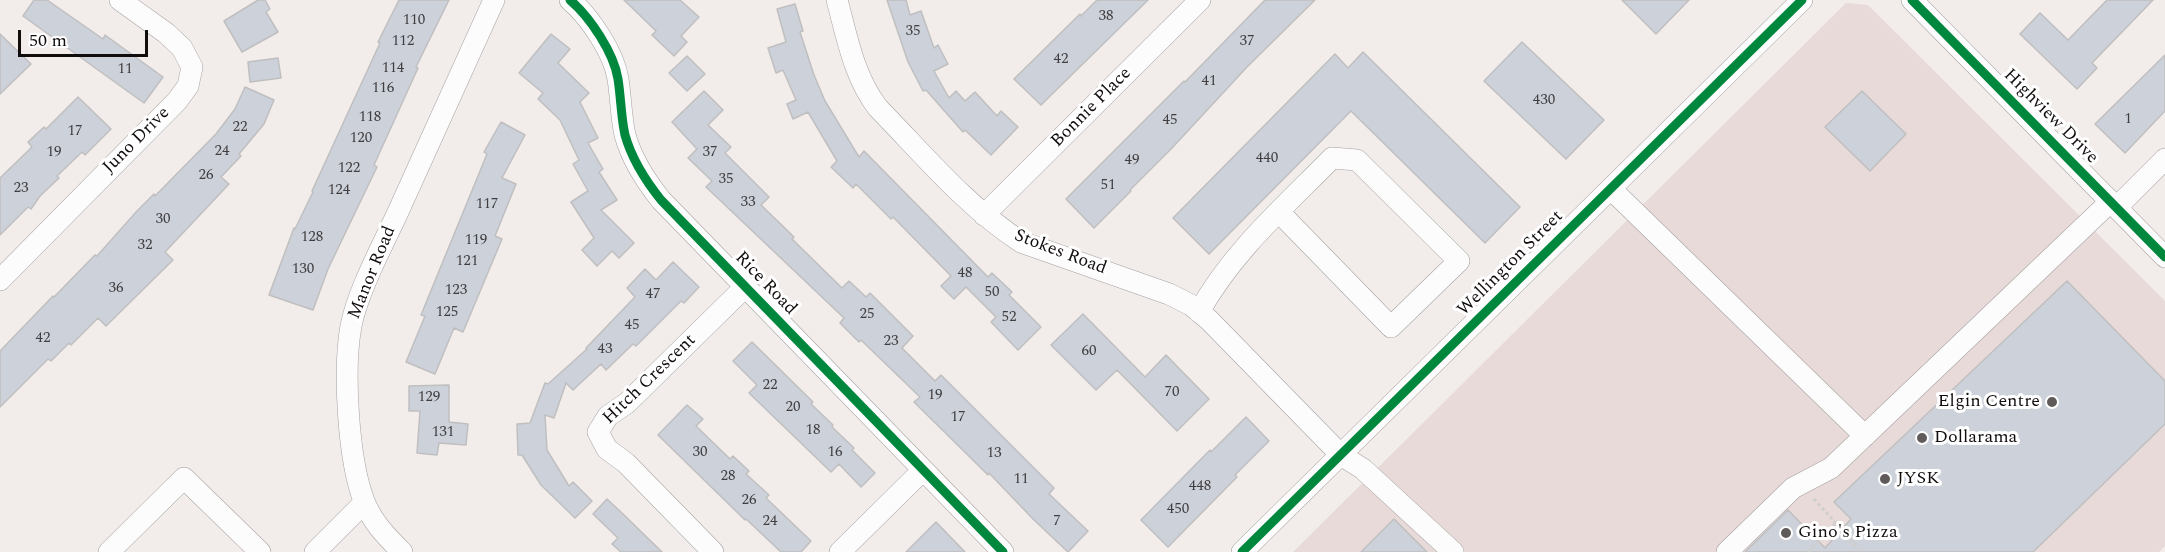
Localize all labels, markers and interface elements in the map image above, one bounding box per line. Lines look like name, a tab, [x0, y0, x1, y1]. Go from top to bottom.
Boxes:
house number: 38	[1099, 8, 1113, 26]
house number: 110	[403, 12, 425, 30]
scale bar	[21, 18, 152, 56]
house number: 35	[906, 23, 920, 41]
text: 50 m	[29, 27, 67, 54]
house number: 112	[392, 33, 414, 51]
house number: 37	[1240, 33, 1254, 51]
house number: 42	[1054, 51, 1068, 69]
house number: 114	[382, 60, 404, 78]
house number: 11	[118, 61, 132, 79]
street label: Bonnie Place	[1047, 63, 1137, 153]
street label: Highview Drive	[1998, 65, 2102, 169]
house number: 41	[1202, 73, 1216, 91]
house number: 116	[372, 80, 394, 98]
house number: 430	[1533, 92, 1555, 110]
street label: Juno Drive	[99, 103, 175, 179]
house number: 118	[359, 109, 381, 127]
house number: 1	[2124, 111, 2132, 129]
house number: 45	[1163, 112, 1177, 130]
house number: 22	[233, 119, 247, 137]
house number: 17	[68, 123, 82, 141]
house number: 120	[350, 130, 372, 148]
house number: 24	[215, 143, 229, 161]
house number: 19	[47, 144, 61, 162]
house number: 37	[703, 144, 717, 162]
house number: 440	[1256, 150, 1278, 168]
house number: 49	[1125, 152, 1139, 170]
house number: 122	[338, 160, 360, 178]
house number: 26	[199, 167, 213, 185]
house number: 35	[719, 171, 733, 189]
house number: 51	[1101, 177, 1115, 195]
house number: 23	[14, 180, 28, 198]
house number: 124	[328, 182, 350, 200]
house number: 33	[741, 194, 755, 212]
house number: 117	[476, 196, 498, 214]
street label: Wellington Street	[1454, 207, 1568, 321]
house number: 30	[156, 211, 170, 229]
street label: Manor Road	[345, 223, 401, 323]
street label: Stokes Road	[1011, 226, 1109, 280]
house number: 128	[301, 229, 323, 247]
house number: 119	[465, 232, 487, 250]
house number: 32	[138, 237, 152, 255]
street label: Rice Road	[729, 248, 801, 320]
house number: 121	[456, 253, 478, 271]
house number: 130	[292, 261, 314, 279]
house number: 48	[958, 265, 972, 283]
house number: 36	[109, 280, 123, 298]
house number: 123	[445, 282, 467, 300]
house number: 50	[985, 284, 999, 302]
house number: 47	[646, 286, 660, 304]
house number: 125	[436, 304, 458, 322]
house number: 25	[860, 306, 874, 324]
house number: 52	[1002, 309, 1016, 327]
house number: 45	[625, 317, 639, 335]
house number: 42	[36, 330, 50, 348]
street label: Hitch Crescent	[599, 330, 701, 430]
house number: 23	[884, 333, 898, 351]
house number: 43	[598, 341, 612, 359]
house number: 60	[1082, 343, 1096, 361]
house number: 22	[763, 377, 777, 395]
house number: 70	[1165, 384, 1179, 402]
house number: 19	[928, 387, 942, 405]
house number: 129	[418, 389, 440, 407]
place label: Elgin Centre	[1938, 391, 2040, 413]
marker: Elgin Centre	[2045, 395, 2059, 409]
house number: 20	[786, 399, 800, 417]
house number: 17	[951, 409, 965, 427]
house number: 18	[806, 422, 820, 440]
house number: 131	[432, 424, 454, 442]
place label: Dollarama	[1934, 427, 2017, 449]
marker: Dollarama	[1915, 431, 1929, 445]
house number: 30	[693, 444, 707, 462]
house number: 16	[828, 444, 842, 462]
house number: 13	[987, 445, 1001, 463]
house number: 28	[721, 468, 735, 486]
place label: JYSK	[1897, 468, 1939, 490]
house number: 11	[1014, 471, 1028, 489]
marker: JYSK	[1878, 472, 1892, 486]
house number: 448	[1189, 478, 1211, 496]
house number: 26	[742, 492, 756, 510]
house number: 450	[1167, 501, 1189, 519]
house number: 24	[763, 513, 777, 531]
house number: 7	[1053, 513, 1061, 531]
place label: Gino's Pizza	[1798, 522, 1898, 544]
marker: Gino's Pizza	[1779, 526, 1793, 540]

